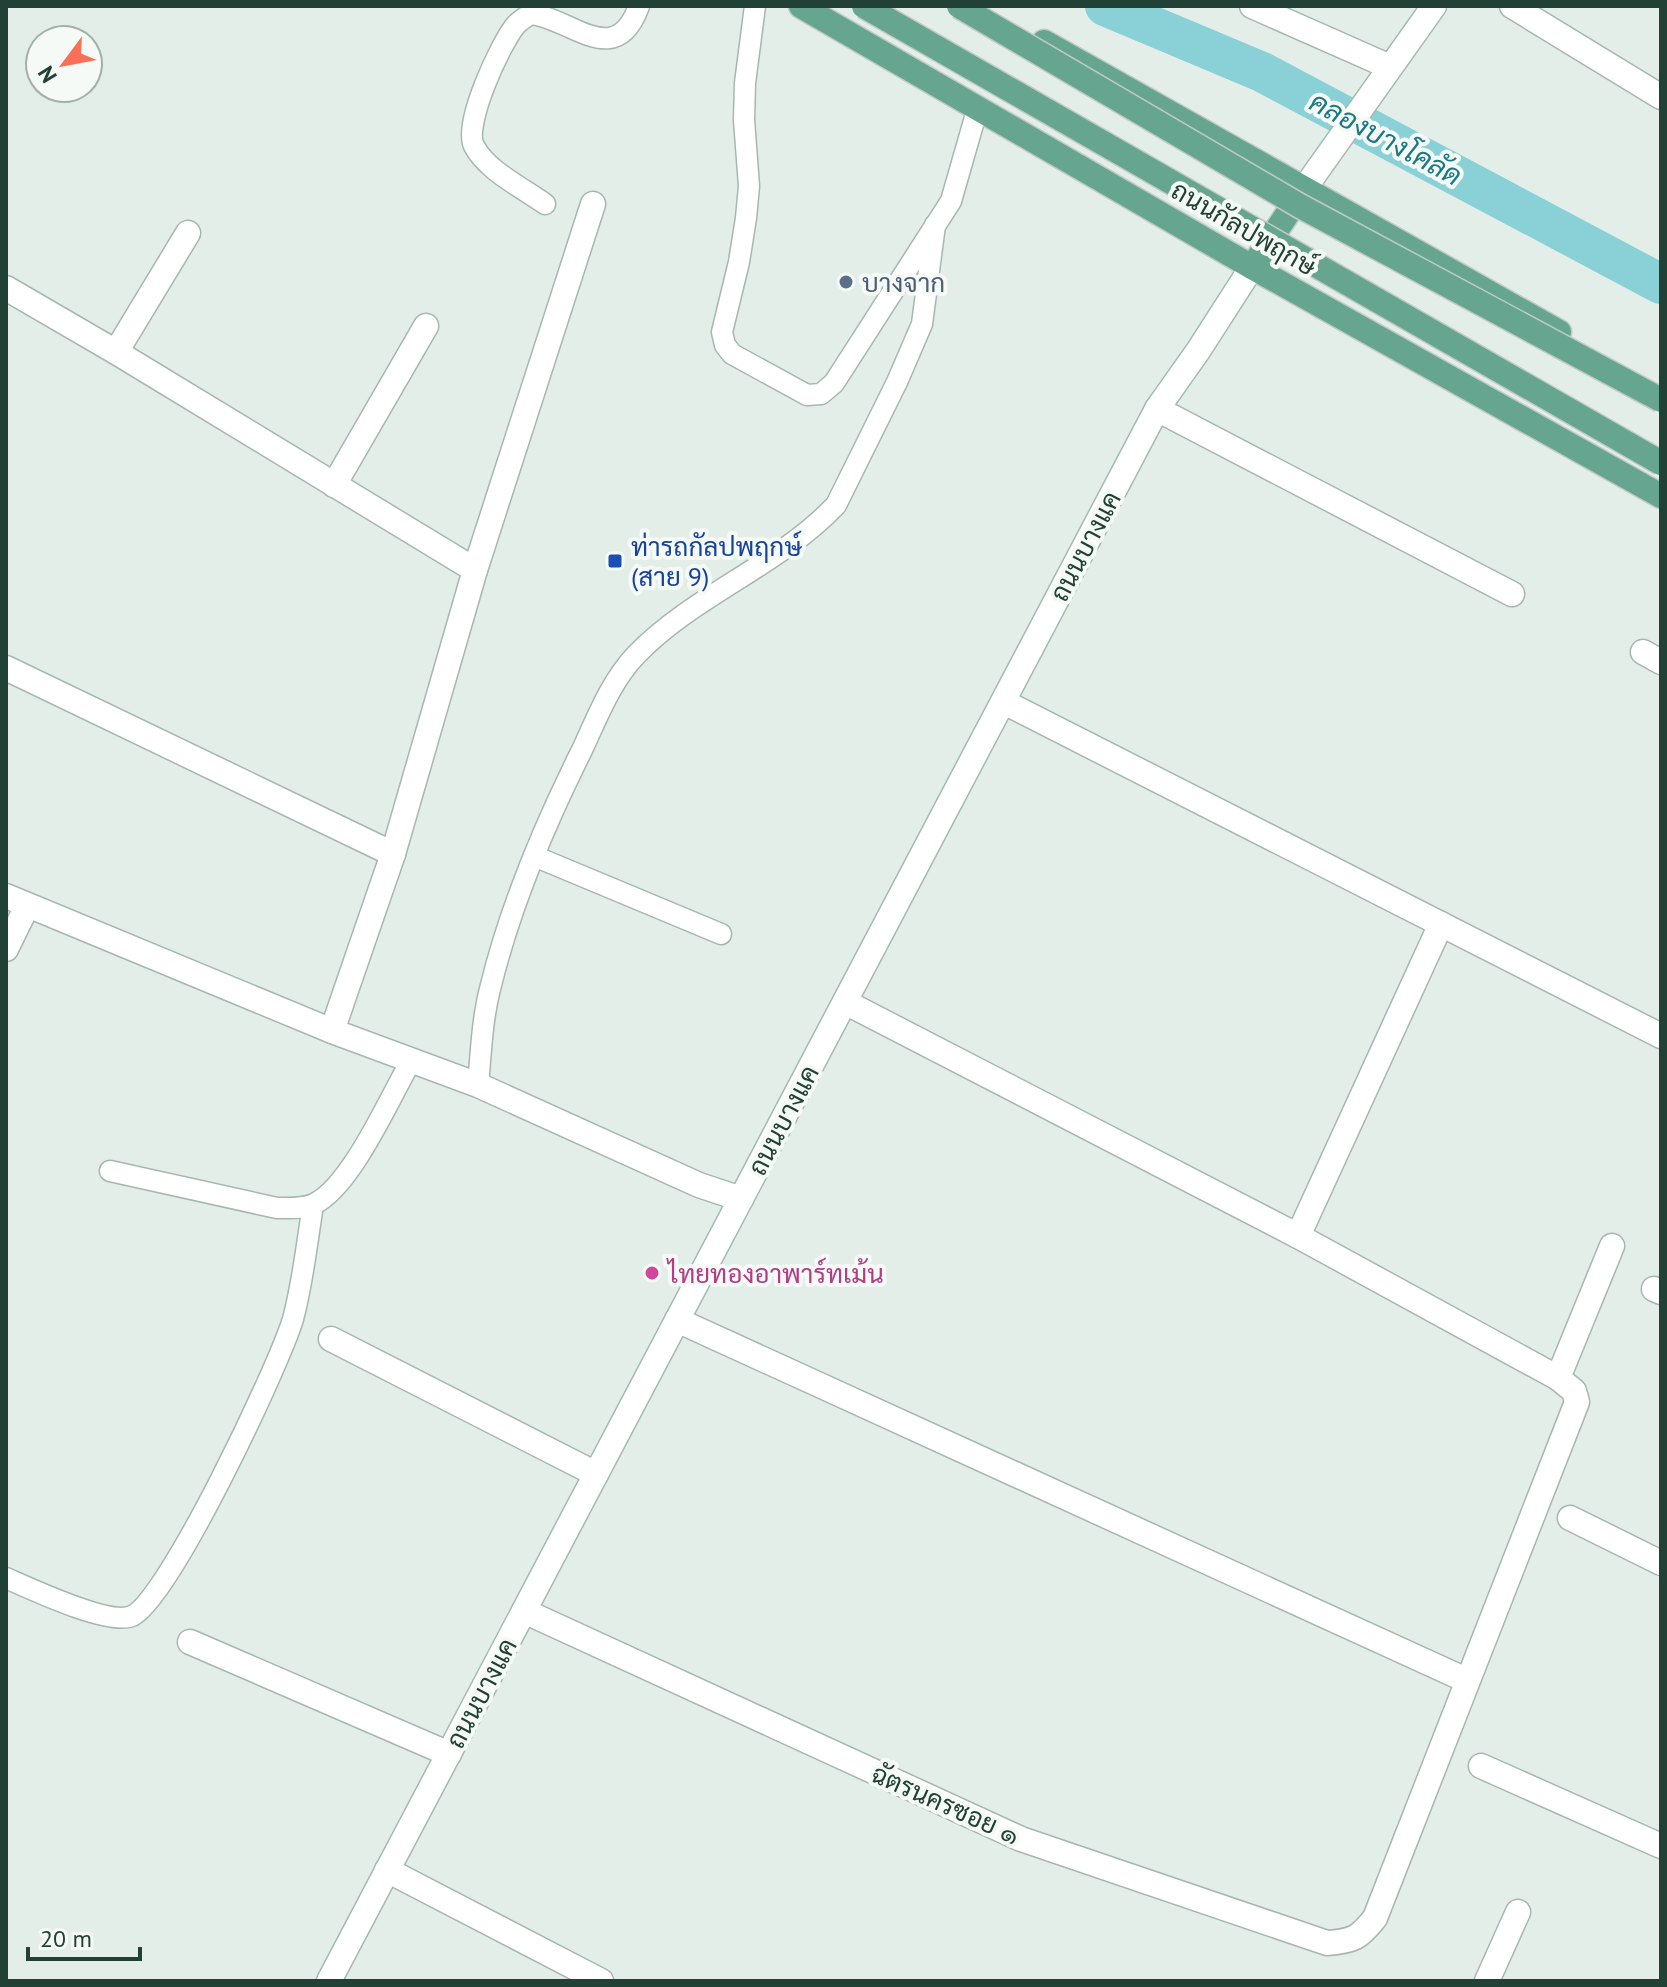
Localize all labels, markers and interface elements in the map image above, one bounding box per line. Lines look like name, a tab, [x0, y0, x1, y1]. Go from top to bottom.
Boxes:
north arrow	[24, 24, 104, 104]
text: N	[31, 61, 63, 88]
water label: คลองบางโคลัด	[1304, 82, 1468, 194]
street label: ถนนกัลปพฤกษ์	[1166, 173, 1323, 283]
place label: บางจาก	[862, 266, 945, 299]
marker: บางจาก	[837, 273, 855, 291]
street label: ถนนบางแค	[1042, 485, 1128, 607]
place label: ท่ารถกัลปพฤกษ์ (สาย 9)	[631, 530, 802, 593]
marker: ท่ารถกัลปพฤกษ์ (สาย 9)	[606, 552, 624, 570]
street label: ถนนบางแค	[740, 1059, 826, 1181]
place label: ไทยทองอาพาร์ทเม้น	[666, 1257, 884, 1290]
marker: ไทยทองอาพาร์ทเม้น	[643, 1264, 661, 1282]
street label: ถนนบางแค	[438, 1632, 524, 1754]
street label: ฉัตรนครซอย ๑	[867, 1757, 1025, 1851]
scale bar	[28, 1911, 140, 1961]
text: 20 m	[40, 1923, 92, 1954]

